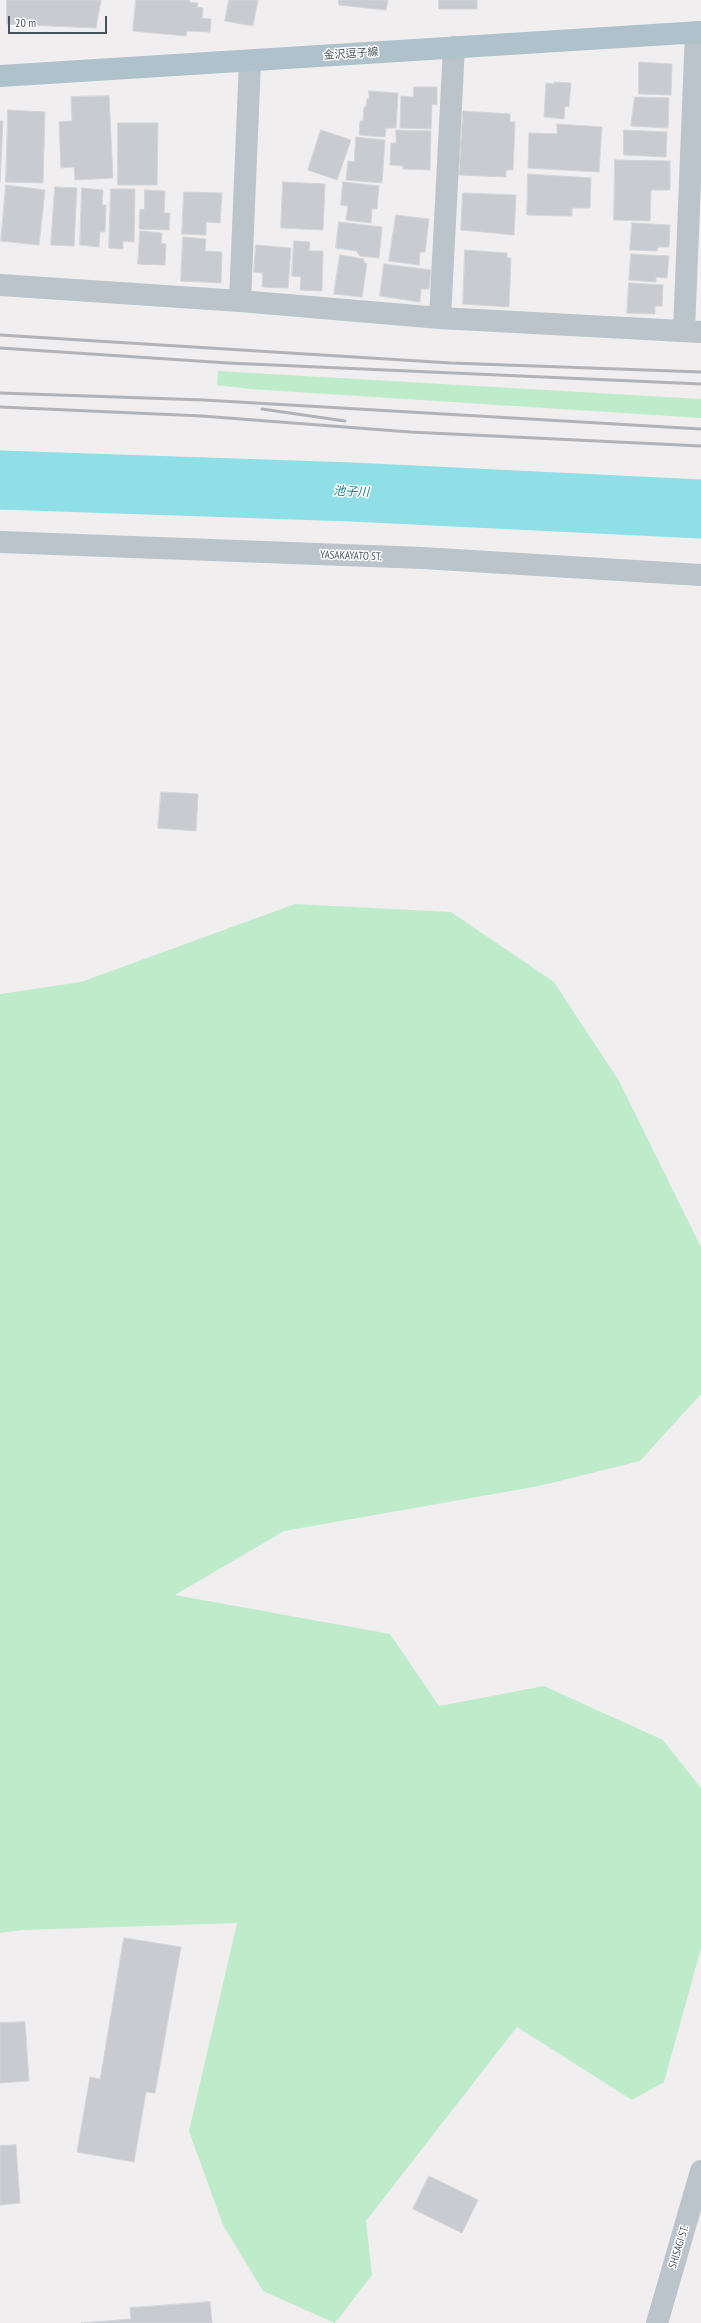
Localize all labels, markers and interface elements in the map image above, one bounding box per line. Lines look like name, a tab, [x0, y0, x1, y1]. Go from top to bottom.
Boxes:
scale bar	[10, 8, 109, 34]
text: 20 m	[15, 15, 36, 30]
street label: 金沢逗子線	[323, 45, 379, 63]
water label: 池子川	[333, 484, 369, 500]
street label: YASAKAYATO ST.	[320, 548, 382, 564]
street label: SHISAGI ST.	[666, 2224, 692, 2270]

